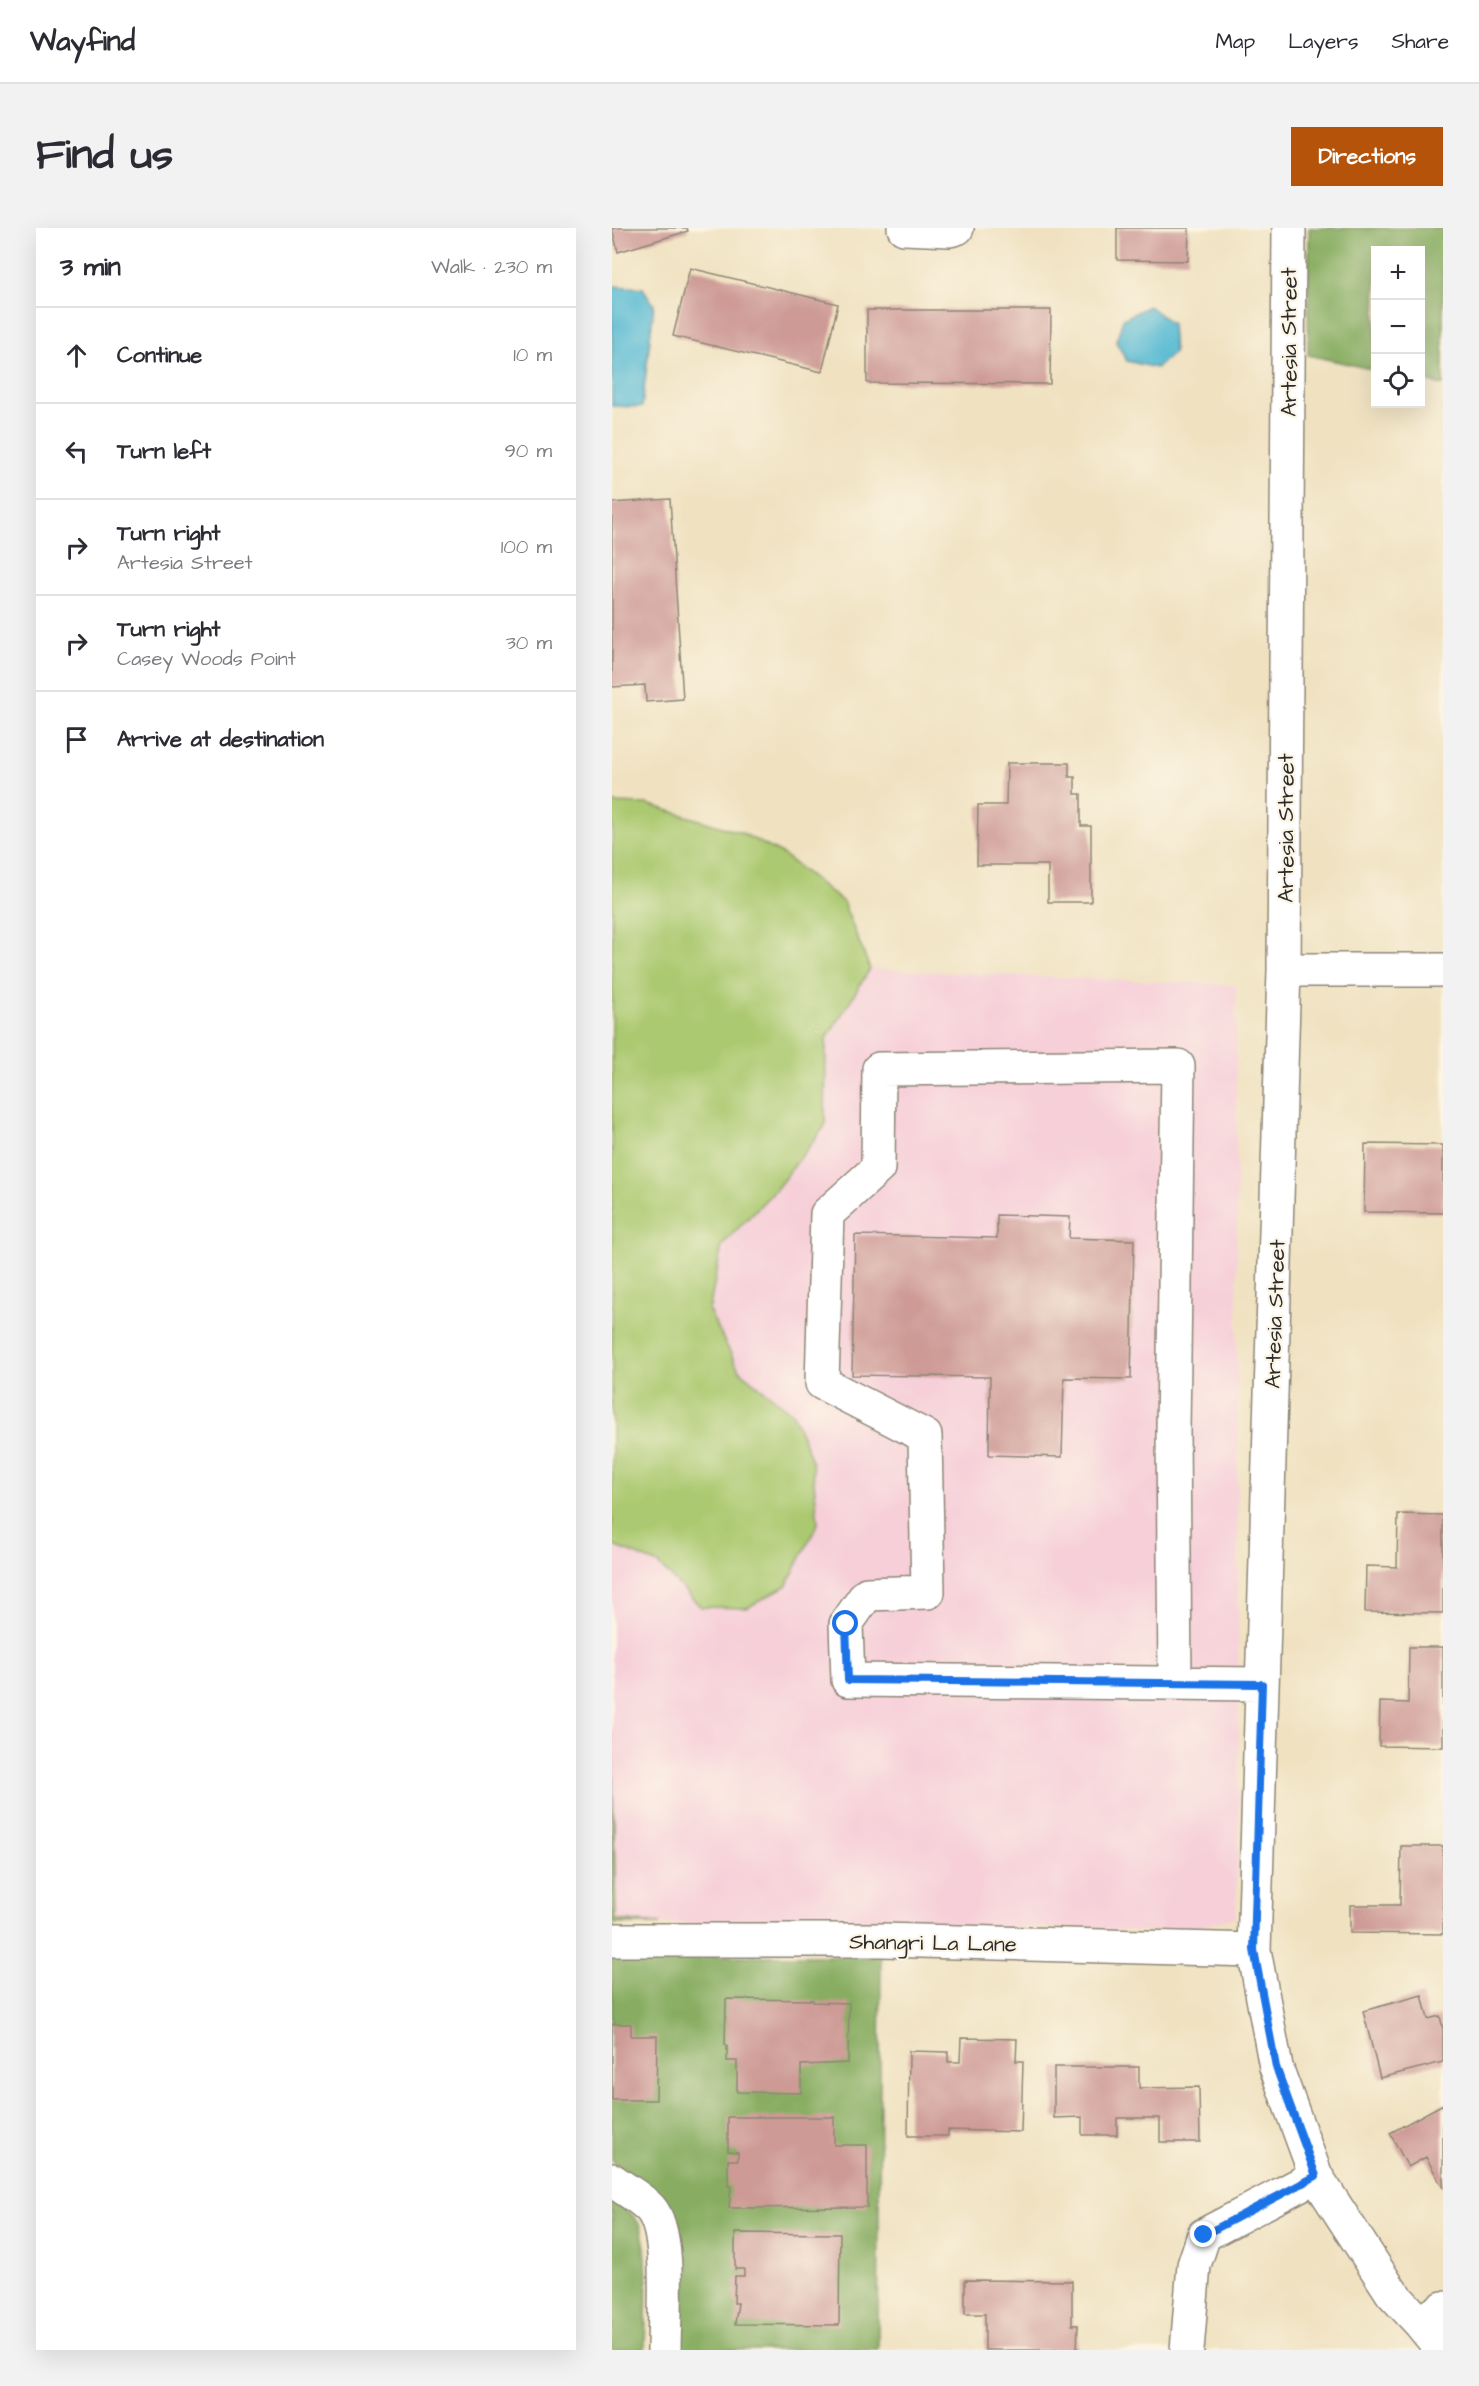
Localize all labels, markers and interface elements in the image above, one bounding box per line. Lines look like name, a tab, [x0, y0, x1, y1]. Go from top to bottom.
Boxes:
text: Wayfind	[30, 22, 135, 61]
text: Map	[1215, 27, 1255, 56]
text: Layers	[1288, 27, 1358, 56]
text: Share	[1391, 27, 1449, 56]
text: Find us	[36, 127, 173, 185]
button: Directions	[1291, 127, 1443, 186]
map controls	[1371, 246, 1425, 408]
button: +	[1371, 246, 1425, 300]
text: 3 min	[60, 249, 121, 285]
text: Walk · 230 m	[431, 253, 552, 281]
street label: Artesia Street	[1274, 267, 1305, 417]
button: −	[1371, 300, 1425, 354]
icon: ahead	[60, 339, 93, 372]
text: Continue	[117, 340, 202, 371]
text: 10 m	[513, 341, 552, 369]
button: locate	[1371, 354, 1425, 408]
icon: left	[60, 435, 93, 468]
text: Turn left	[117, 436, 211, 467]
text: 90 m	[504, 437, 552, 465]
text: Turn right	[117, 518, 220, 549]
icon: right	[60, 531, 93, 564]
text: 100 m	[501, 533, 552, 561]
text: Artesia Street	[117, 549, 253, 577]
text: Turn right	[117, 614, 220, 645]
icon: right	[60, 627, 93, 660]
text: 30 m	[506, 629, 552, 657]
text: Casey Woods Point	[117, 645, 296, 673]
icon: arrive	[60, 723, 93, 756]
text: Arrive at destination	[117, 724, 324, 755]
street label: Artesia Street	[1271, 753, 1302, 903]
street label: Artesia Street	[1257, 1239, 1294, 1389]
route start	[832, 1610, 858, 1636]
street label: Shangri La Lane	[849, 1927, 1017, 1961]
route end	[1190, 2221, 1216, 2247]

